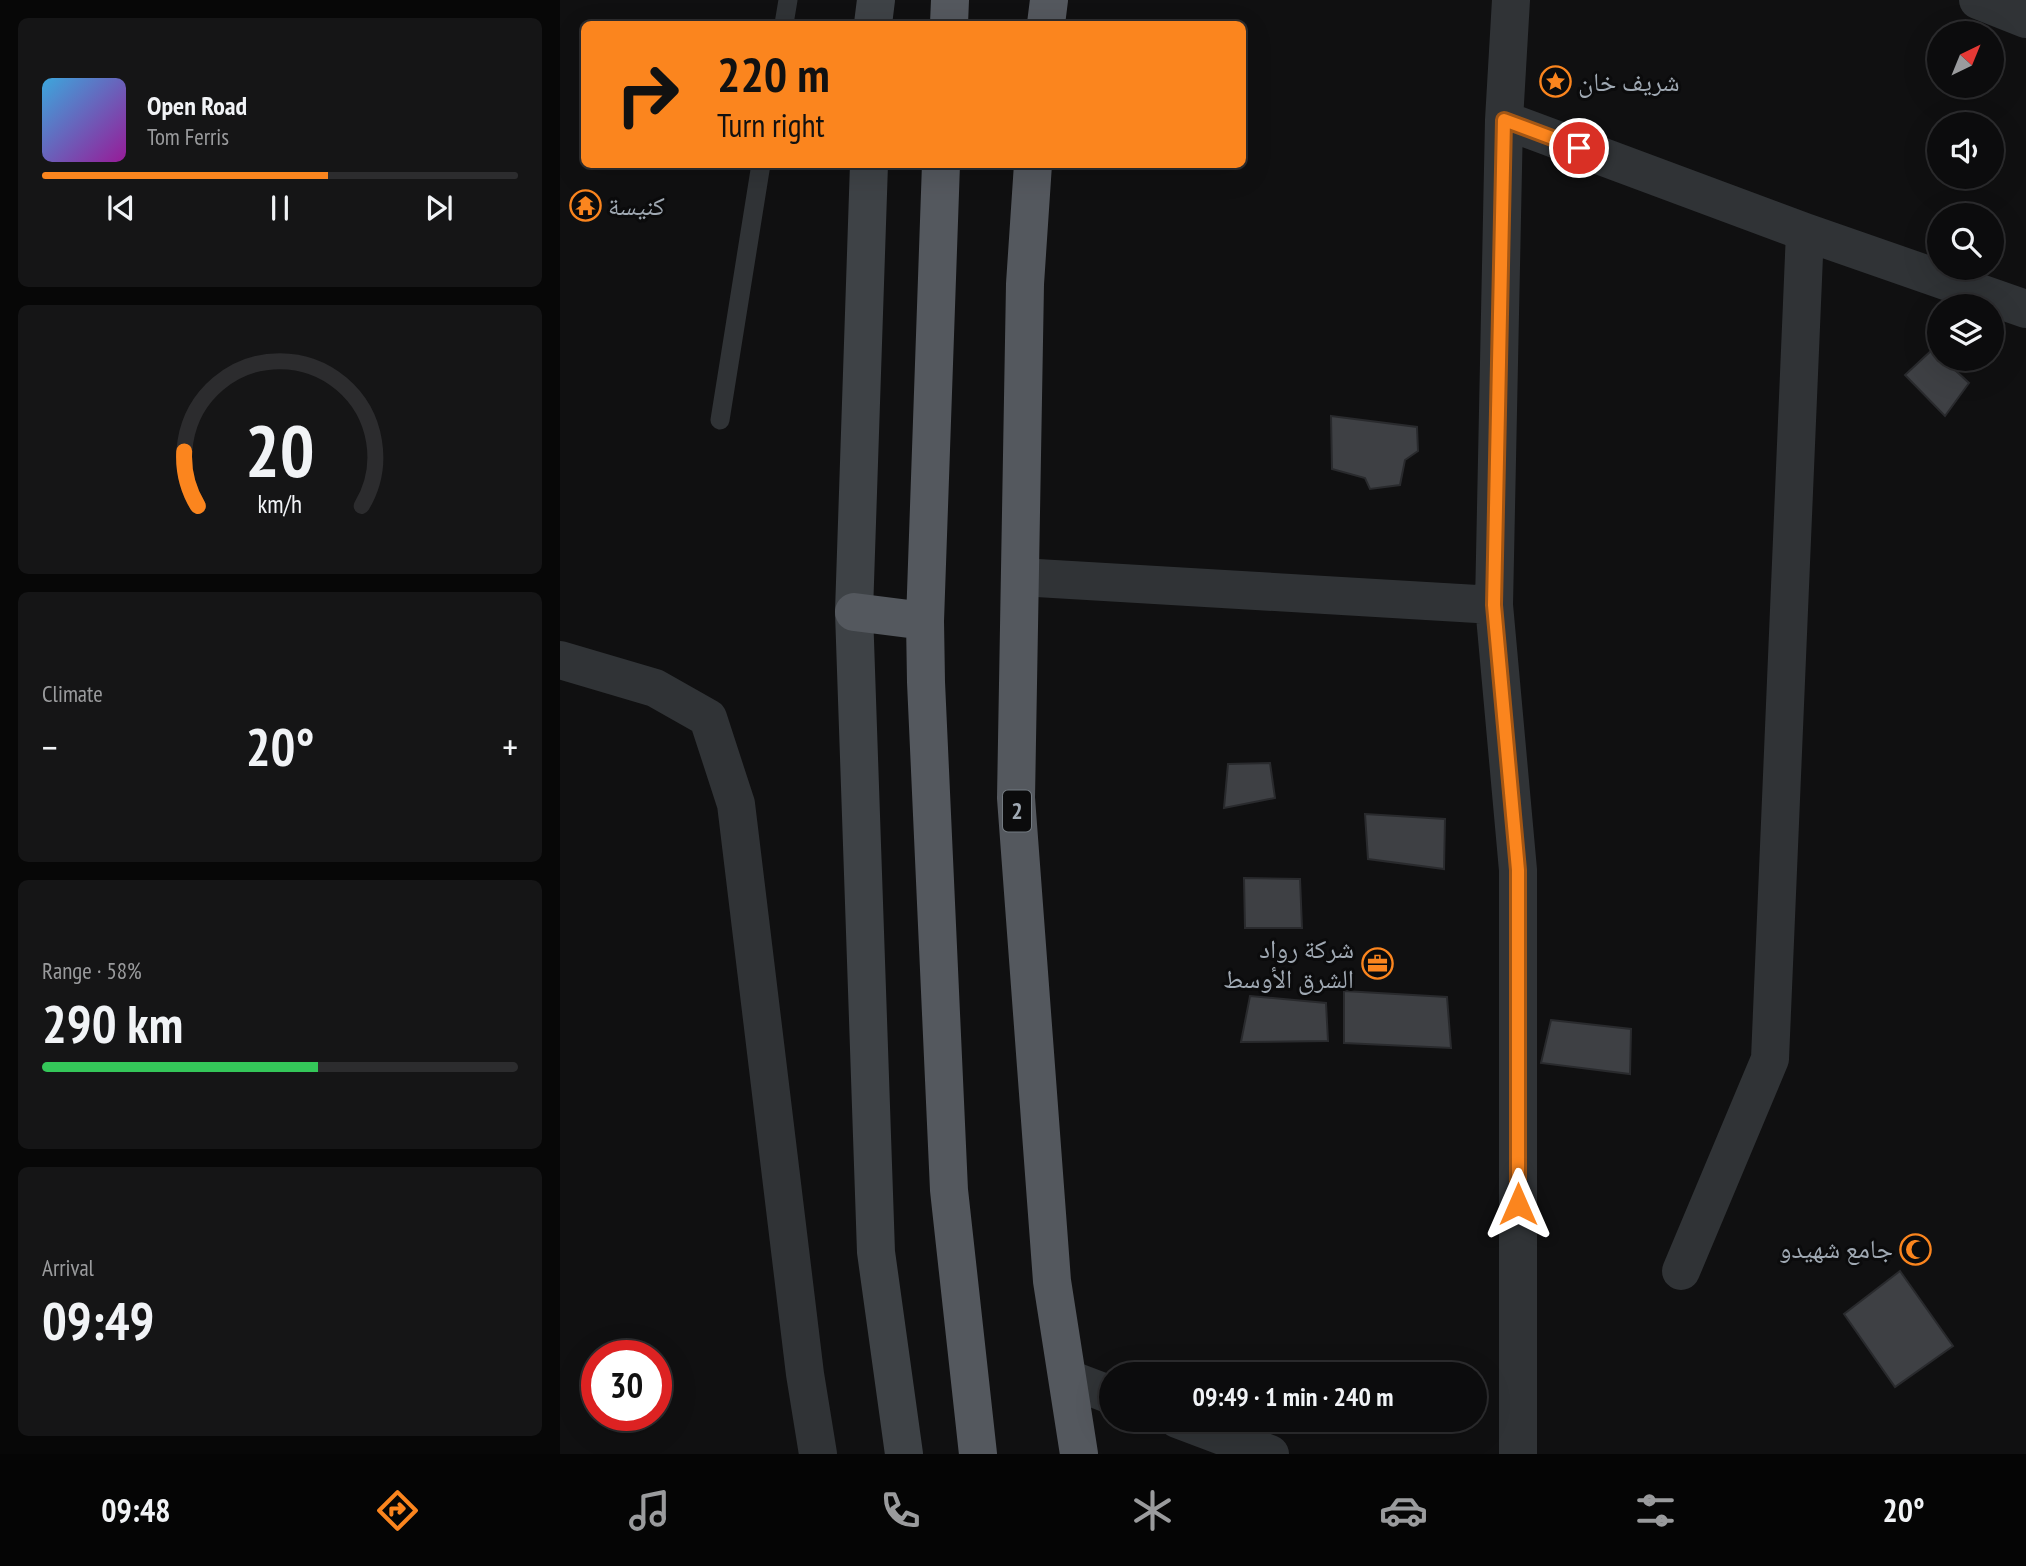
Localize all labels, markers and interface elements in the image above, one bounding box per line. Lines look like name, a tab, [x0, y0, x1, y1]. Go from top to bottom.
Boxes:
north arrow	[1927, 21, 2004, 98]
map controls	[1927, 21, 2004, 371]
text: 220 m	[717, 42, 830, 106]
icon: right	[602, 49, 693, 140]
place icon: شريف خان	[1538, 65, 1572, 99]
place label: شريف خان	[1578, 65, 1680, 98]
text: Open Road	[147, 89, 247, 122]
text: Turn right	[717, 104, 825, 146]
button: sound	[1927, 112, 2004, 189]
pin	[1549, 118, 1609, 178]
text: Tom Ferris	[147, 122, 229, 151]
icon: arrive	[1560, 129, 1598, 167]
icon: previous	[102, 189, 140, 227]
icon: pause	[261, 189, 299, 227]
icon: next	[420, 189, 458, 227]
temple icon: كنيسة	[568, 189, 602, 223]
place label: كنيسة	[608, 189, 665, 222]
button: search	[1927, 203, 2004, 280]
button: layers	[1927, 294, 2004, 371]
text: 20	[245, 402, 315, 496]
text: km/h	[258, 488, 302, 520]
text: Climate	[42, 679, 103, 708]
text: 20°	[246, 713, 314, 780]
text: −	[42, 722, 58, 771]
text: +	[502, 722, 518, 771]
road number: 2	[1003, 790, 1031, 832]
place label: شركة رواد الشرق الأوسط	[1223, 932, 1354, 995]
office icon: شركة رواد الشرق الأوسط	[1360, 947, 1394, 981]
text: Range · 58%	[42, 956, 142, 985]
text: 290 km	[42, 990, 183, 1057]
position arrow	[1481, 1167, 1555, 1241]
place label: جامع شهيدو	[1779, 1232, 1893, 1266]
mosque icon: جامع شهيدو	[1899, 1232, 1933, 1266]
text: Arrival	[42, 1253, 94, 1282]
text: 09:49	[42, 1287, 154, 1354]
speed limit sign: 30	[581, 1340, 672, 1431]
text: 09:49 · 1 min · 240 m	[1193, 1380, 1393, 1413]
icon: directions	[373, 1486, 422, 1535]
icon: music	[625, 1486, 674, 1535]
icon: phone	[876, 1486, 925, 1535]
icon: climate	[1128, 1486, 1177, 1535]
icon: car	[1379, 1486, 1428, 1535]
icon: filters	[1631, 1486, 1680, 1535]
text: 09:48	[101, 1489, 171, 1531]
text: 20°	[1882, 1489, 1925, 1531]

